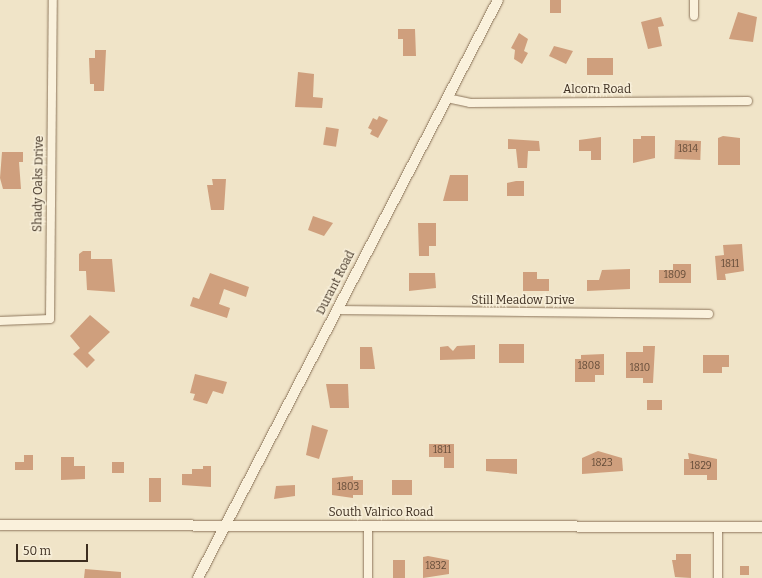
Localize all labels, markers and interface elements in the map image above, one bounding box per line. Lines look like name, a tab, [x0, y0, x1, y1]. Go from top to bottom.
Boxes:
street label: Alcorn Road	[563, 83, 631, 97]
street label: Shady Oaks Drive	[31, 136, 47, 232]
house number: 1814	[678, 144, 698, 156]
street label: Durant Road	[314, 249, 358, 317]
house number: 1811	[721, 259, 739, 271]
house number: 1809	[664, 270, 686, 282]
street label: Still Meadow Drive	[471, 294, 575, 308]
house number: 1808	[578, 361, 600, 373]
house number: 1810	[630, 363, 650, 375]
house number: 1811	[433, 445, 451, 457]
house number: 1823	[591, 458, 613, 470]
house number: 1829	[690, 461, 712, 473]
house number: 1803	[337, 482, 359, 494]
street label: South Valrico Road	[329, 506, 433, 520]
scale bar	[18, 536, 90, 562]
text: 50 m	[23, 544, 51, 558]
house number: 1832	[425, 561, 447, 573]

